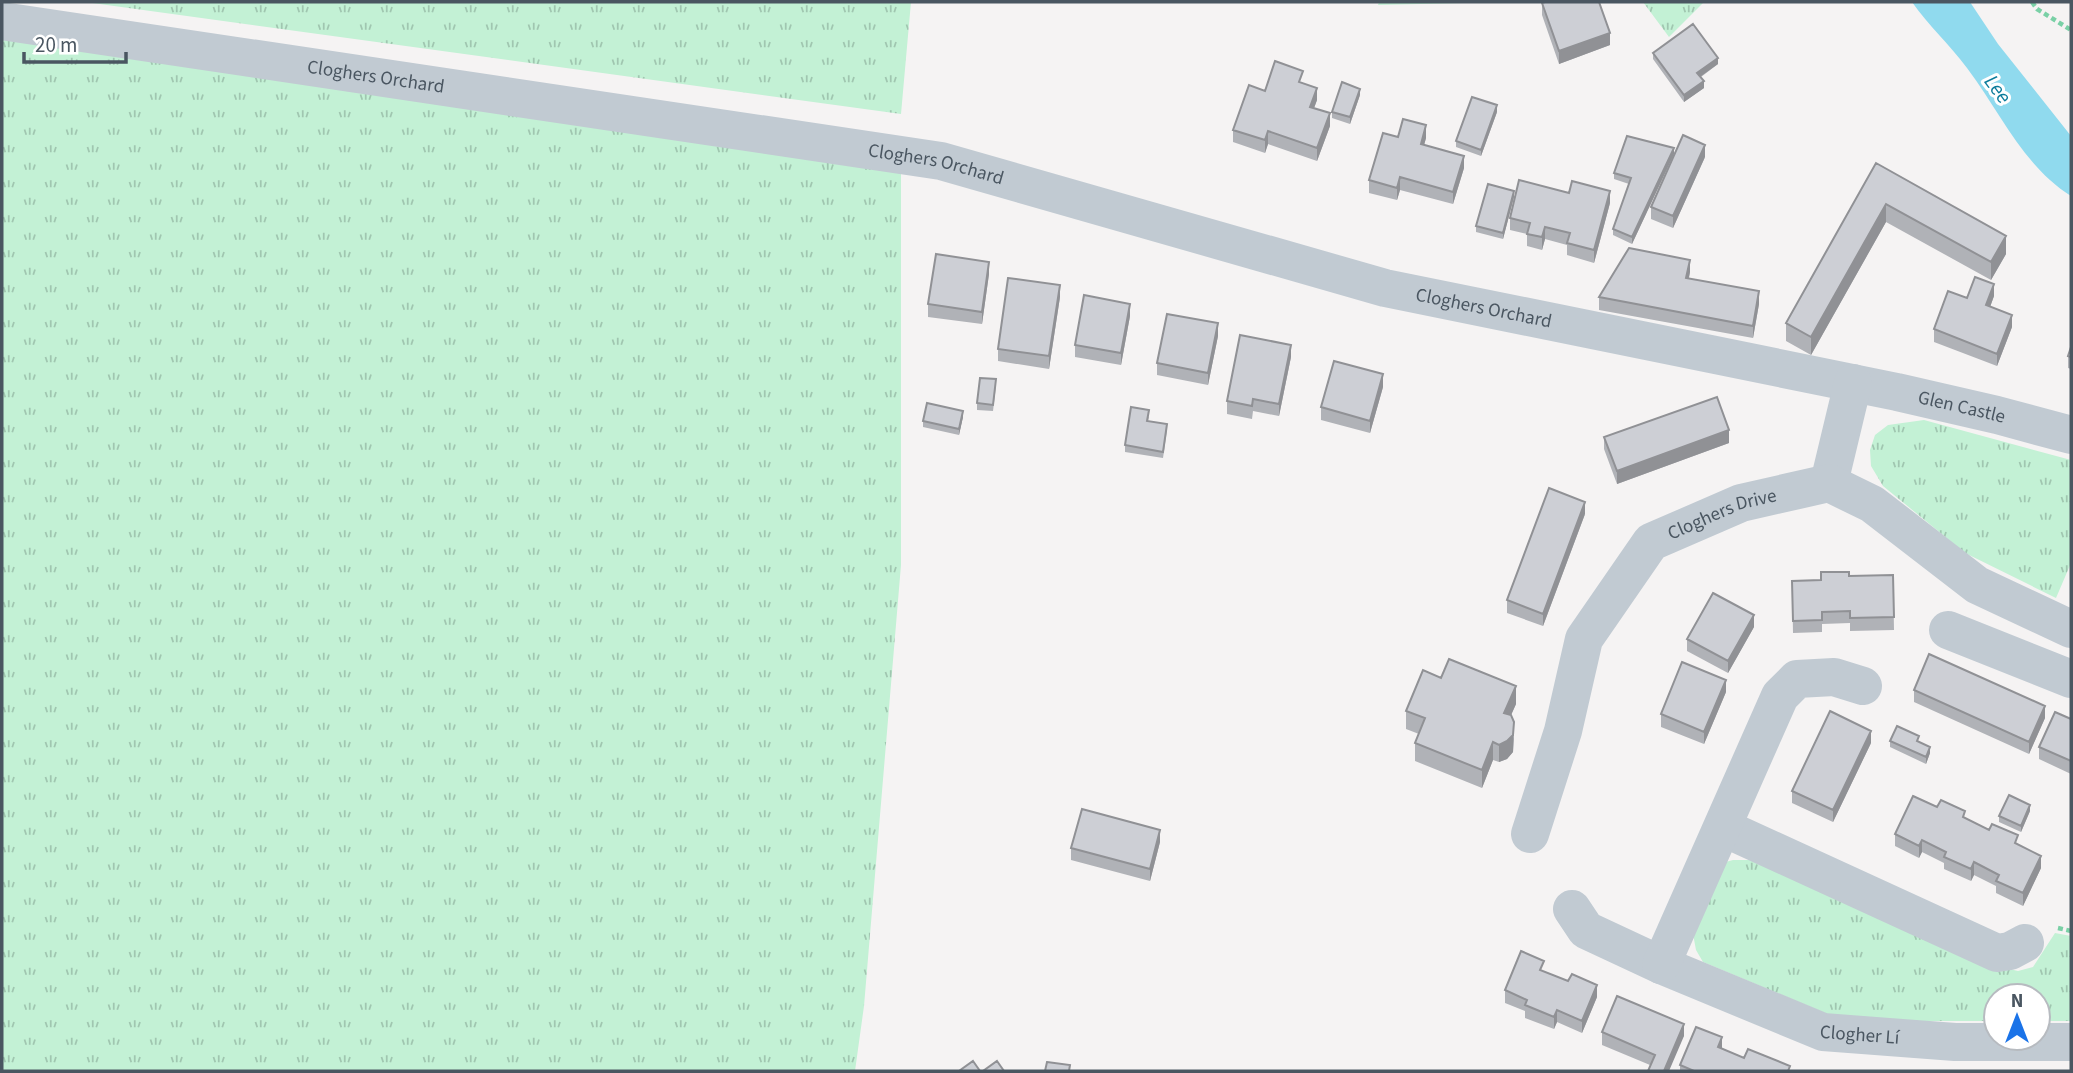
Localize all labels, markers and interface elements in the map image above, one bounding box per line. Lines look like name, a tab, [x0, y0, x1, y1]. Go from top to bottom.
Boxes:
scale bar	[24, 21, 126, 65]
text: 20 m	[35, 30, 77, 60]
street label: Cloghers Orchard	[305, 53, 446, 100]
water label: Lee	[1977, 68, 2019, 110]
street label: Cloghers Orchard	[866, 137, 1007, 192]
street label: Cloghers Orchard	[1413, 281, 1554, 335]
street label: Glen Castle	[1915, 384, 2008, 430]
street label: Cloghers Drive	[1663, 482, 1779, 547]
north arrow	[1982, 982, 2052, 1052]
text: N	[2011, 988, 2023, 1015]
street label: Clogher Lí	[1819, 1018, 1902, 1051]

